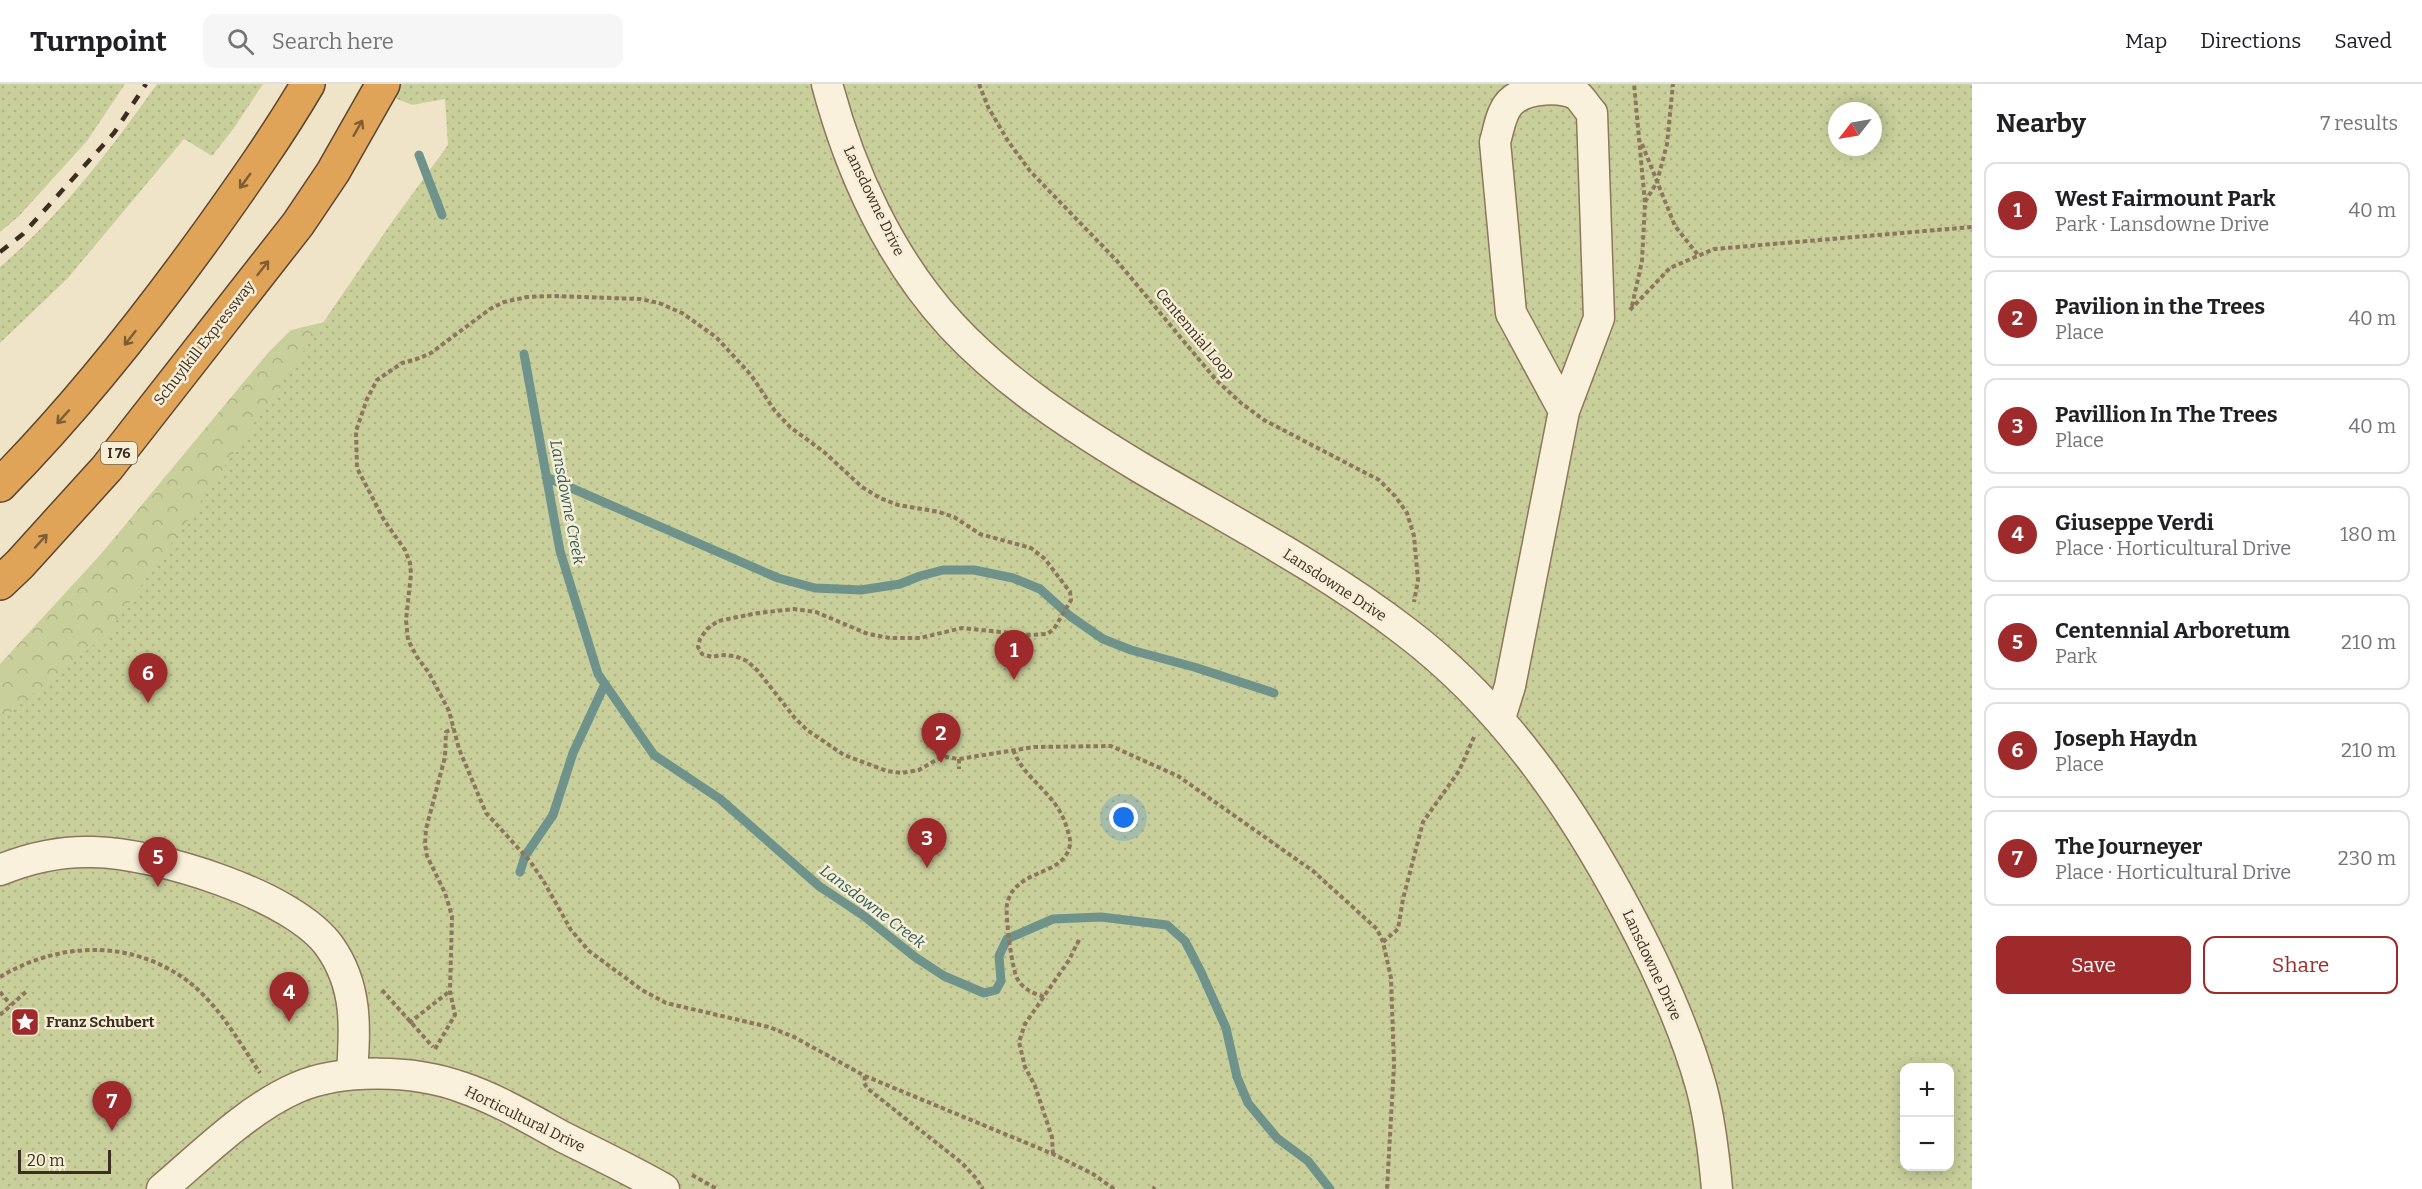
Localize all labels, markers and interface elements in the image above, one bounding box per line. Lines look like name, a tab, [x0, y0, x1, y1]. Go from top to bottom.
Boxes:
search box	[203, 14, 623, 68]
text: Turnpoint	[30, 25, 167, 58]
icon: search	[224, 25, 257, 58]
text: Search here	[272, 28, 394, 55]
text: Map	[2125, 28, 2167, 54]
text: Directions	[2200, 28, 2301, 54]
text: Saved	[2334, 28, 2392, 54]
north arrow	[1828, 102, 1882, 156]
text: Nearby	[1996, 108, 2086, 139]
text: 7 results	[2320, 111, 2398, 135]
one-way arrow	[352, 120, 364, 137]
street label: Lansdowne Drive	[840, 143, 908, 259]
one-way arrow	[239, 172, 251, 188]
text: West Fairmount Park	[2055, 185, 2276, 212]
text: 1	[2013, 198, 2022, 222]
text: 40 m	[2348, 198, 2396, 222]
text: Park · Lansdowne Drive	[2055, 212, 2269, 236]
one-way arrow	[256, 261, 269, 277]
street label: Schuylkill Expressway	[150, 277, 258, 409]
street label: Centennial Loop	[1152, 285, 1238, 383]
text: Pavilion in the Trees	[2055, 293, 2265, 320]
text: 2	[2012, 306, 2023, 330]
text: 40 m	[2348, 306, 2396, 330]
text: Place	[2055, 320, 2104, 344]
one-way arrow	[124, 330, 137, 346]
text: Pavillion In The Trees	[2055, 401, 2278, 428]
one-way arrow	[56, 409, 70, 424]
text: 3	[2012, 414, 2023, 438]
text: 40 m	[2348, 414, 2396, 438]
text: Place	[2055, 428, 2104, 452]
water label: Lansdowne Creek	[546, 438, 589, 566]
road number: I 76	[101, 442, 137, 464]
text: Giuseppe Verdi	[2055, 509, 2214, 536]
text: 4	[2011, 522, 2024, 546]
text: 180 m	[2340, 522, 2396, 546]
one-way arrow	[34, 534, 48, 549]
text: Place · Horticultural Drive	[2055, 536, 2291, 560]
street label: Lansdowne Drive	[1280, 545, 1390, 625]
text: Centennial Arboretum	[2055, 617, 2290, 644]
pin: 1	[994, 630, 1034, 680]
text: 5	[2012, 630, 2023, 654]
text: 210 m	[2341, 630, 2396, 654]
text: Park	[2055, 644, 2097, 668]
pin: 6	[128, 654, 168, 703]
pin: 2	[922, 714, 960, 763]
text: Joseph Haydn	[2055, 725, 2197, 752]
text: 6	[2012, 738, 2023, 762]
text: 210 m	[2341, 738, 2396, 762]
text: Place	[2055, 752, 2104, 776]
your location	[1109, 803, 1138, 832]
pin: 3	[908, 818, 946, 868]
text: The Journeyer	[2055, 833, 2202, 860]
pin: 5	[138, 838, 178, 887]
text: 7	[2012, 846, 2023, 870]
text: 230 m	[2338, 846, 2396, 870]
text: Place · Horticultural Drive	[2055, 860, 2291, 884]
water label: Lansdowne Creek	[816, 861, 929, 952]
street label: Lansdowne Drive	[1619, 907, 1685, 1023]
button: Save	[1996, 936, 2191, 994]
button: Share	[2203, 936, 2398, 994]
pin: 4	[270, 972, 308, 1022]
place icon: Franz Schubert	[9, 1006, 41, 1038]
place label: Franz Schubert	[46, 1013, 155, 1031]
map controls	[1900, 1063, 1954, 1171]
button: +	[1900, 1063, 1954, 1117]
pin: 7	[92, 1082, 132, 1131]
street label: Horticultural Drive	[462, 1082, 588, 1156]
button: −	[1900, 1117, 1954, 1171]
scale bar	[18, 1147, 111, 1174]
text: 20 m	[27, 1151, 64, 1170]

